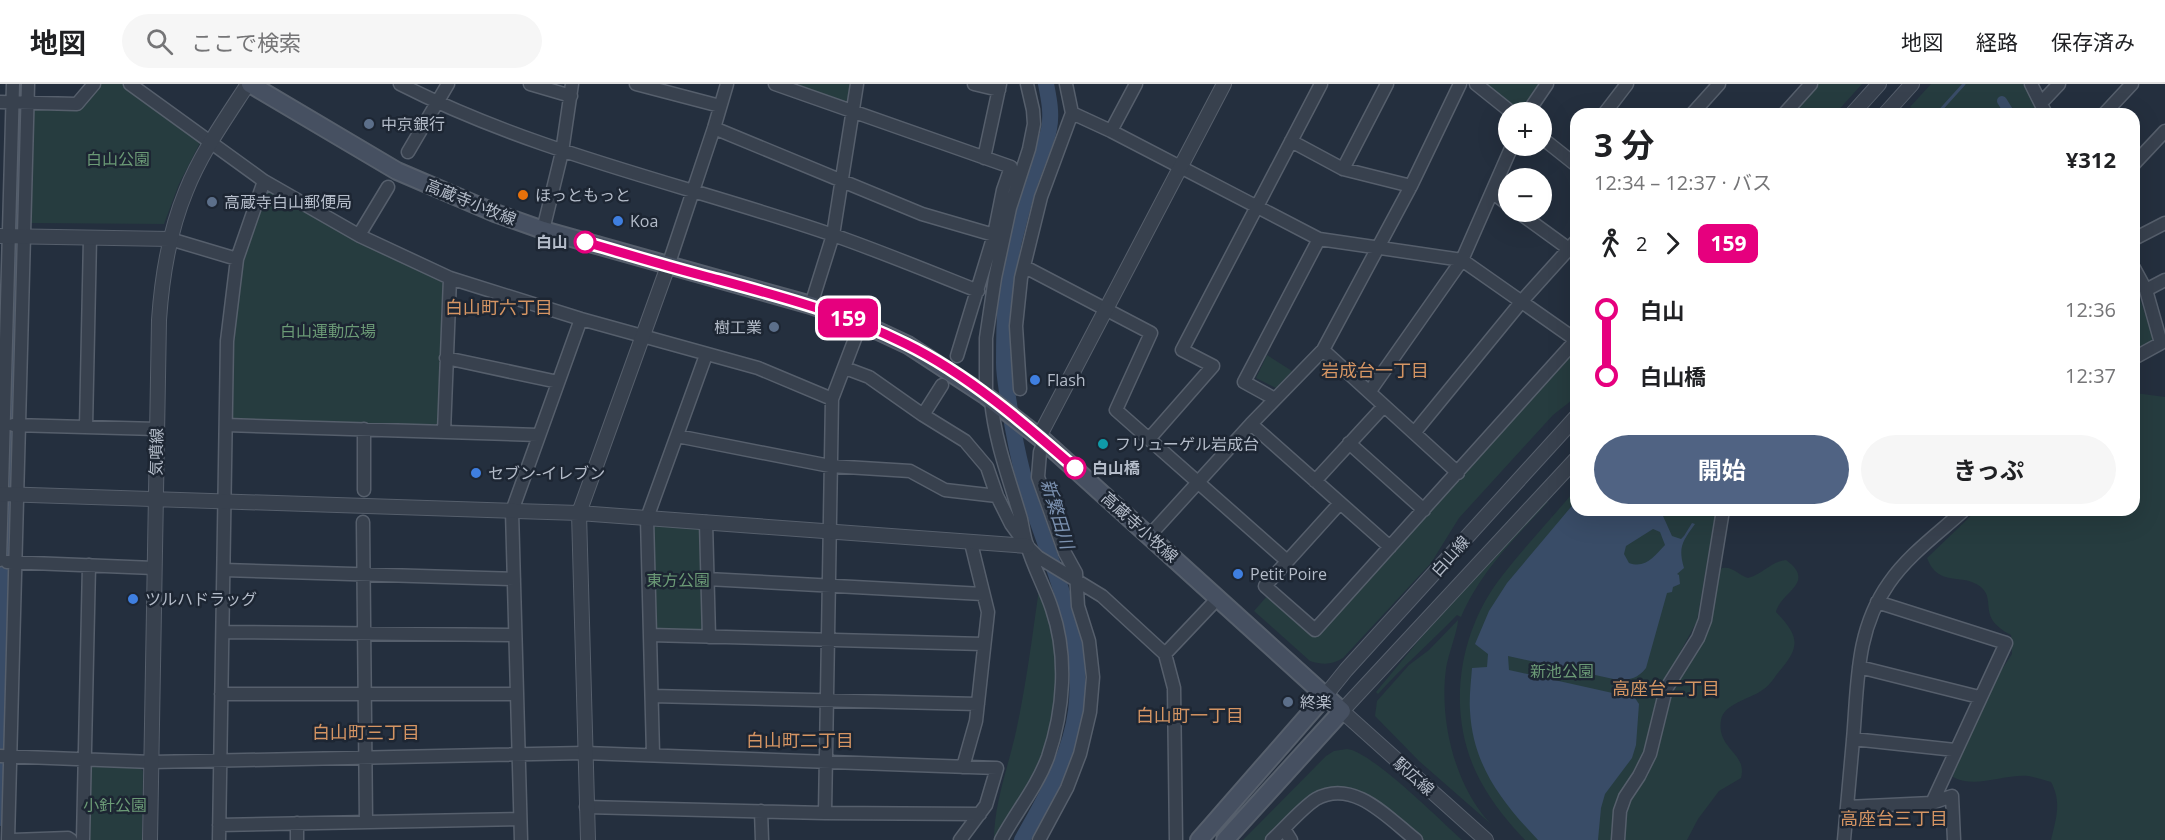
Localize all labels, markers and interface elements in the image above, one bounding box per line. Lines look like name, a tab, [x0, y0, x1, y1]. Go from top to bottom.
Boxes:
search box	[122, 14, 542, 68]
text: 地図	[30, 23, 86, 61]
icon: search	[143, 25, 176, 58]
text: ここで検索	[191, 27, 301, 57]
text: 地図	[1901, 28, 1943, 56]
text: 経路	[1976, 28, 2018, 56]
text: 保存済み	[2051, 28, 2135, 56]
map controls	[1498, 102, 1552, 222]
button: +	[1498, 102, 1552, 156]
place label: 中京銀行	[381, 113, 445, 135]
marker: 中京銀行	[362, 117, 376, 131]
text: 3 分	[1594, 122, 1654, 167]
text: ¥312	[2066, 144, 2116, 174]
park label: 白山公園	[86, 148, 150, 170]
button: −	[1498, 168, 1552, 222]
text: 12:34 – 12:37 · バス	[1594, 169, 1772, 196]
street label: 高蔵寺小牧線	[422, 174, 520, 230]
place label: ほっともっと	[535, 184, 631, 206]
marker: ほっともっと	[516, 188, 530, 202]
place label: 高蔵寺白山郵便局	[224, 191, 352, 213]
marker: 高蔵寺白山郵便局	[205, 195, 219, 209]
place label: Koa	[630, 210, 658, 232]
marker: Koa	[611, 214, 625, 228]
icon: walk	[1594, 227, 1627, 260]
icon: forward	[1656, 227, 1689, 260]
text: 159	[1710, 229, 1746, 257]
text: 2	[1636, 230, 1647, 257]
place label: 白山	[536, 231, 568, 253]
marker: 白山	[574, 231, 596, 253]
district label: 白山町六丁目	[445, 295, 553, 319]
text: 白山	[1640, 295, 1684, 325]
text: 12:36	[2065, 296, 2116, 323]
line badge: 159	[814, 298, 882, 338]
text: 159	[830, 304, 866, 332]
place label: 樹工業	[714, 316, 762, 338]
park label: 白山運動広場	[280, 320, 376, 342]
marker: 樹工業	[767, 320, 781, 334]
district label: 岩成台一丁目	[1321, 358, 1429, 382]
text: 白山橋	[1640, 361, 1706, 391]
text: 12:37	[2065, 362, 2116, 389]
place label: Flash	[1047, 369, 1086, 391]
marker: Flash	[1028, 373, 1042, 387]
street label: 気噴線	[145, 428, 167, 476]
place label: フリューゲル岩成台	[1115, 433, 1259, 455]
button: 開始	[1594, 435, 1849, 504]
button: きっぷ	[1861, 435, 2116, 504]
marker: フリューゲル岩成台	[1096, 437, 1110, 451]
marker: 白山橋	[1064, 457, 1086, 479]
place label: 白山橋	[1092, 457, 1140, 479]
place label: セブン-イレブン	[488, 462, 605, 484]
marker: セブン-イレブン	[469, 466, 483, 480]
water label: 新繁田川	[1036, 476, 1081, 554]
street label: 高蔵寺小牧線	[1097, 487, 1183, 567]
street label: 白山線	[1426, 531, 1474, 581]
place label: Petit Poire	[1250, 563, 1327, 585]
marker: Petit Poire	[1231, 567, 1245, 581]
park label: 東方公園	[646, 569, 710, 591]
place label: ツルハドラッグ	[145, 588, 257, 610]
marker: ツルハドラッグ	[126, 592, 140, 606]
park label: 新池公園	[1530, 660, 1594, 682]
district label: 高座台二丁目	[1612, 676, 1720, 700]
place label: 終楽	[1300, 691, 1332, 713]
marker: 終楽	[1281, 695, 1295, 709]
district label: 白山町一丁目	[1136, 703, 1244, 727]
district label: 白山町三丁目	[312, 720, 420, 744]
district label: 白山町二丁目	[746, 728, 854, 752]
street label: 駅広線	[1389, 752, 1439, 800]
park label: 小針公園	[83, 794, 147, 816]
district label: 高座台三丁目	[1840, 806, 1948, 830]

